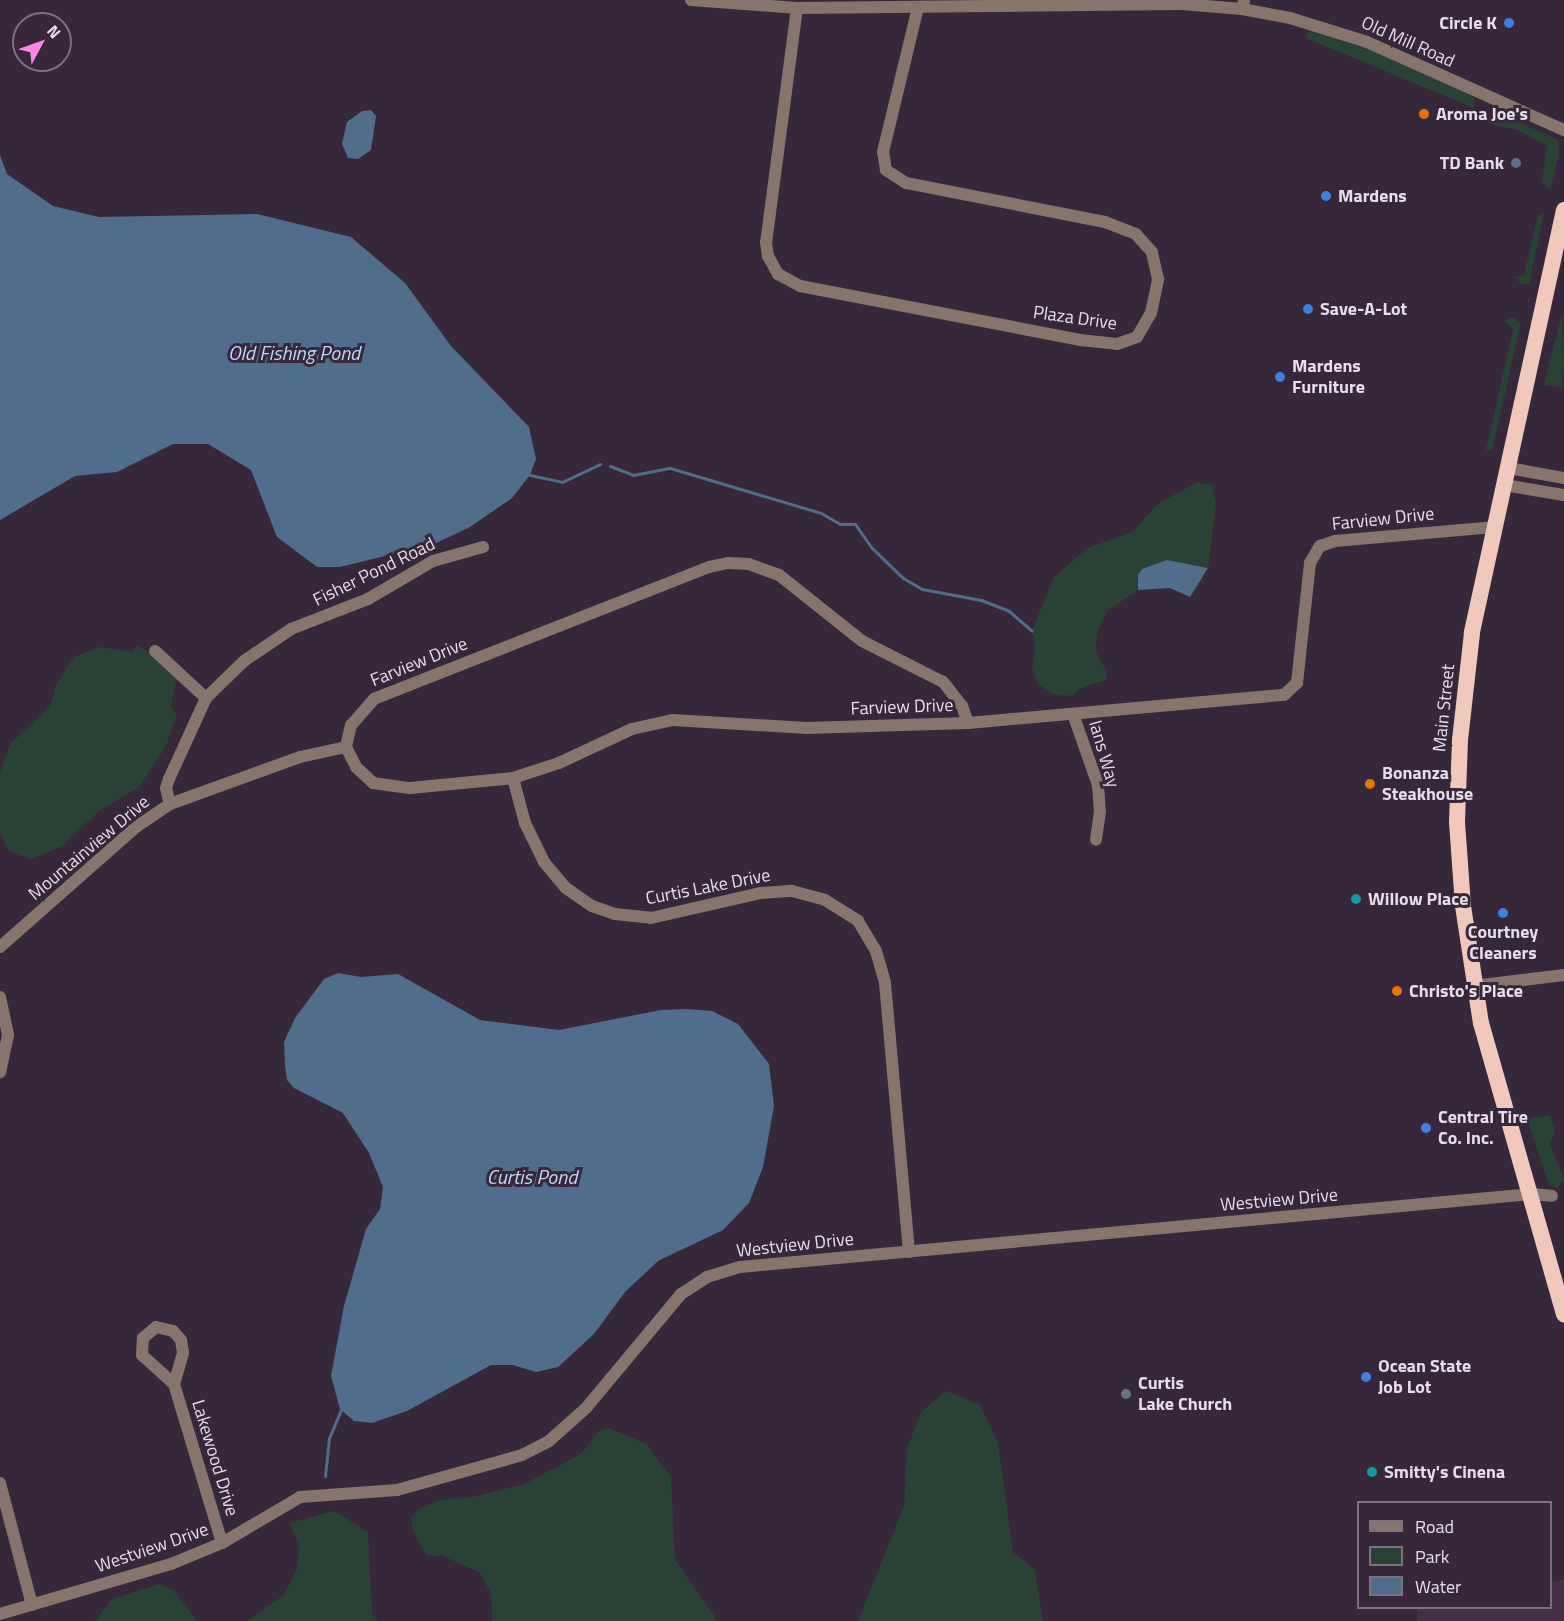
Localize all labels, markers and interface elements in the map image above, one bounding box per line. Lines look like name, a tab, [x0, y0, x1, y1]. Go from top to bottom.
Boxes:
north arrow	[12, 12, 72, 72]
street label: Old Mill Road	[1358, 12, 1458, 72]
place label: Circle K	[1439, 12, 1497, 34]
marker: Circle K	[1502, 16, 1516, 30]
text: N	[41, 19, 67, 44]
place label: Aroma Joe's	[1436, 103, 1528, 125]
marker: Aroma Joe's	[1417, 107, 1431, 121]
place label: TD Bank	[1440, 152, 1504, 174]
marker: TD Bank	[1509, 156, 1523, 170]
place label: Mardens	[1338, 185, 1407, 207]
marker: Mardens	[1319, 189, 1333, 203]
place label: Save-A-Lot	[1320, 298, 1407, 320]
street label: Plaza Drive	[1032, 301, 1118, 335]
marker: Save-A-Lot	[1301, 302, 1315, 316]
water label: Old Fishing Pond	[228, 340, 360, 364]
place label: Mardens Furniture	[1292, 356, 1365, 398]
marker: Mardens Furniture	[1273, 370, 1287, 384]
street label: Farview Drive	[1331, 503, 1435, 535]
street label: Fisher Pond Road	[310, 533, 438, 611]
street label: Farview Drive	[367, 633, 471, 691]
street label: Main Street	[1429, 663, 1459, 753]
street label: Farview Drive	[850, 694, 954, 720]
street label: Ians Way	[1084, 718, 1124, 790]
place label: Bonanza Steakhouse	[1382, 763, 1473, 806]
marker: Bonanza Steakhouse	[1363, 777, 1377, 791]
street label: Mountainview Drive	[24, 791, 154, 905]
street label: Curtis Lake Drive	[644, 864, 772, 910]
place label: Willow Place	[1368, 888, 1468, 910]
marker: Willow Place	[1349, 892, 1363, 906]
marker: Courtney Cleaners	[1496, 906, 1510, 920]
place label: Courtney Cleaners	[1468, 922, 1538, 964]
place label: Christo's Place	[1409, 980, 1523, 1002]
marker: Christo's Place	[1390, 984, 1404, 998]
place label: Central Tire Co. Inc.	[1438, 1107, 1528, 1150]
marker: Central Tire Co. Inc.	[1419, 1121, 1433, 1135]
water label: Curtis Pond	[487, 1164, 577, 1188]
street label: Westview Drive	[1219, 1184, 1339, 1216]
street label: Westview Drive	[735, 1228, 855, 1262]
place label: Ocean State Job Lot	[1378, 1356, 1471, 1398]
marker: Ocean State Job Lot	[1359, 1370, 1373, 1384]
place label: Curtis Lake Church	[1138, 1373, 1232, 1416]
marker: Curtis Lake Church	[1119, 1387, 1133, 1401]
street label: Lakewood Drive	[187, 1397, 243, 1519]
place label: Smitty's Cinena	[1384, 1461, 1505, 1483]
marker: Smitty's Cinena	[1365, 1465, 1379, 1479]
legend	[1357, 1501, 1552, 1609]
text: Road	[1415, 1513, 1454, 1540]
street label: Westview Drive	[93, 1519, 211, 1577]
text: Park	[1415, 1543, 1449, 1570]
text: Water	[1415, 1573, 1461, 1600]

